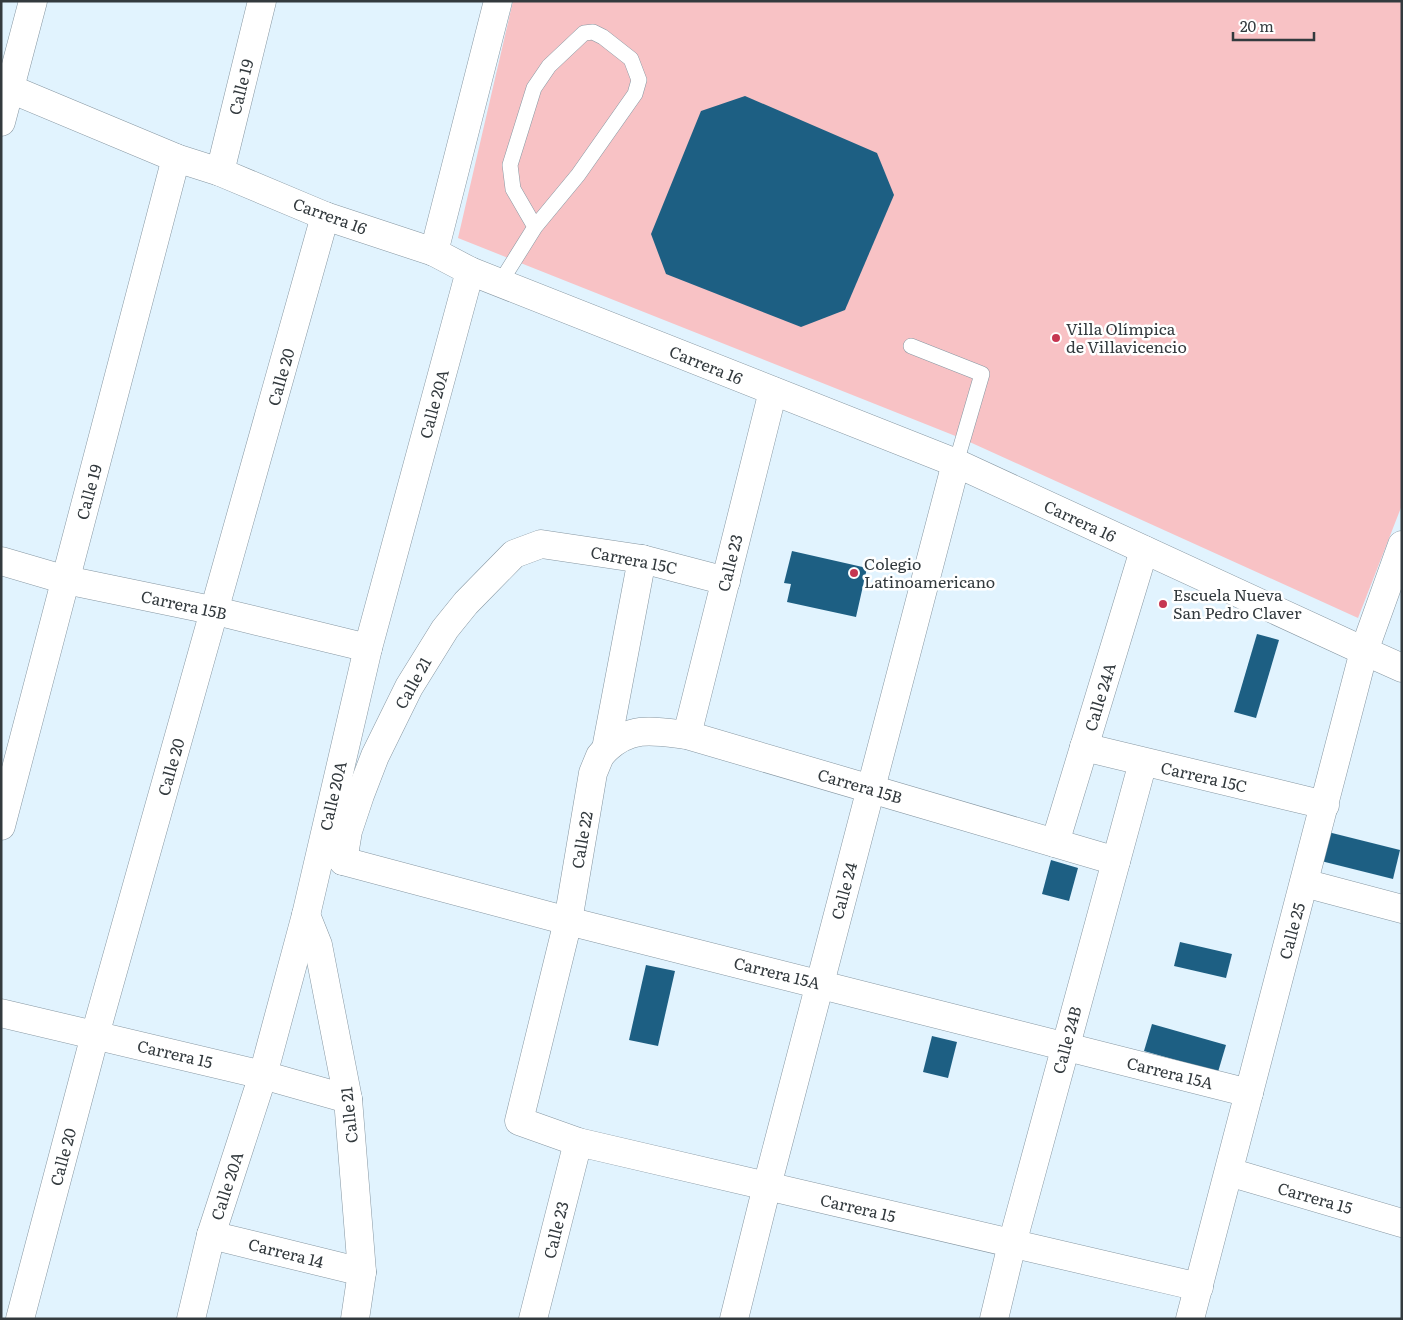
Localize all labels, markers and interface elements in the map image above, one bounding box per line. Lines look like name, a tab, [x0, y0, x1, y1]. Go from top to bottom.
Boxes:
scale bar	[1233, 10, 1314, 42]
text: 20 m	[1240, 14, 1274, 37]
street label: Calle 19	[222, 56, 259, 117]
street label: Carrera 16	[290, 191, 371, 240]
place label: Villa Olímpica de Villavicencio	[1066, 316, 1187, 358]
marker: Villa Olímpica de Villavicencio	[1050, 332, 1062, 344]
street label: Carrera 16	[666, 339, 747, 390]
street label: Calle 20	[260, 345, 300, 408]
street label: Calle 20A	[412, 366, 454, 441]
street label: Calle 19	[69, 461, 107, 522]
street label: Carrera 16	[1040, 493, 1121, 547]
street label: Calle 23	[710, 531, 748, 594]
street label: Carrera 15C	[589, 539, 680, 579]
place label: Colegio Latinoamericano	[864, 551, 995, 593]
marker: Colegio Latinoamericano	[848, 567, 860, 579]
place label: Escuela Nueva San Pedro Claver	[1173, 582, 1302, 624]
street label: Carrera 15B	[139, 583, 229, 625]
marker: Escuela Nueva San Pedro Claver	[1157, 598, 1169, 610]
street label: Calle 21	[388, 652, 437, 713]
street label: Calle 24A	[1077, 659, 1121, 734]
street label: Calle 20	[150, 735, 190, 798]
street label: Carrera 15C	[1159, 754, 1250, 798]
street label: Calle 20A	[312, 758, 352, 833]
street label: Carrera 15B	[815, 761, 905, 809]
street label: Calle 22	[564, 809, 598, 870]
street label: Calle 24	[824, 859, 862, 922]
street label: Calle 25	[1272, 900, 1310, 962]
street label: Carrera 15A	[731, 950, 823, 994]
street label: Calle 24B	[1045, 1003, 1087, 1076]
street label: Carrera 15	[135, 1033, 215, 1073]
street label: Carrera 15A	[1124, 1050, 1216, 1094]
street label: Calle 21	[333, 1085, 363, 1144]
street label: Calle 20	[43, 1125, 81, 1188]
street label: Calle 20A	[204, 1148, 248, 1223]
street label: Carrera 15	[1275, 1175, 1355, 1219]
street label: Carrera 15	[818, 1187, 898, 1227]
street label: Calle 23	[536, 1198, 574, 1261]
street label: Carrera 14	[246, 1231, 327, 1273]

